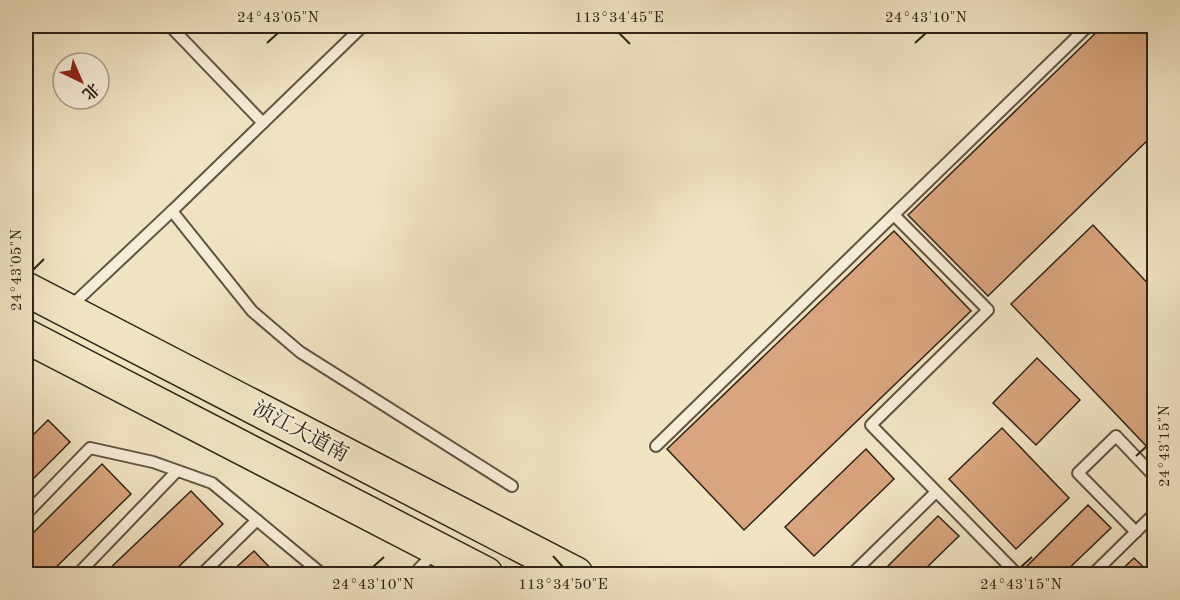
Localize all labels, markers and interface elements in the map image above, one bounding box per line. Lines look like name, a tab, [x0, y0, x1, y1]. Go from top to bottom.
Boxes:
text: 24°43'05"N	[237, 11, 319, 26]
text: 113°34'45"E	[574, 11, 664, 26]
text: 24°43'10"N	[885, 11, 967, 26]
north arrow	[51, 51, 111, 111]
text: 北	[79, 79, 103, 103]
text: 24°43'05"N	[10, 229, 25, 311]
street label: 浈江大道南	[249, 397, 353, 466]
text: 24°43'15"N	[1158, 405, 1173, 487]
text: 24°43'10"N	[332, 578, 414, 593]
text: 113°34'50"E	[518, 578, 608, 593]
text: 24°43'15"N	[980, 578, 1062, 593]

